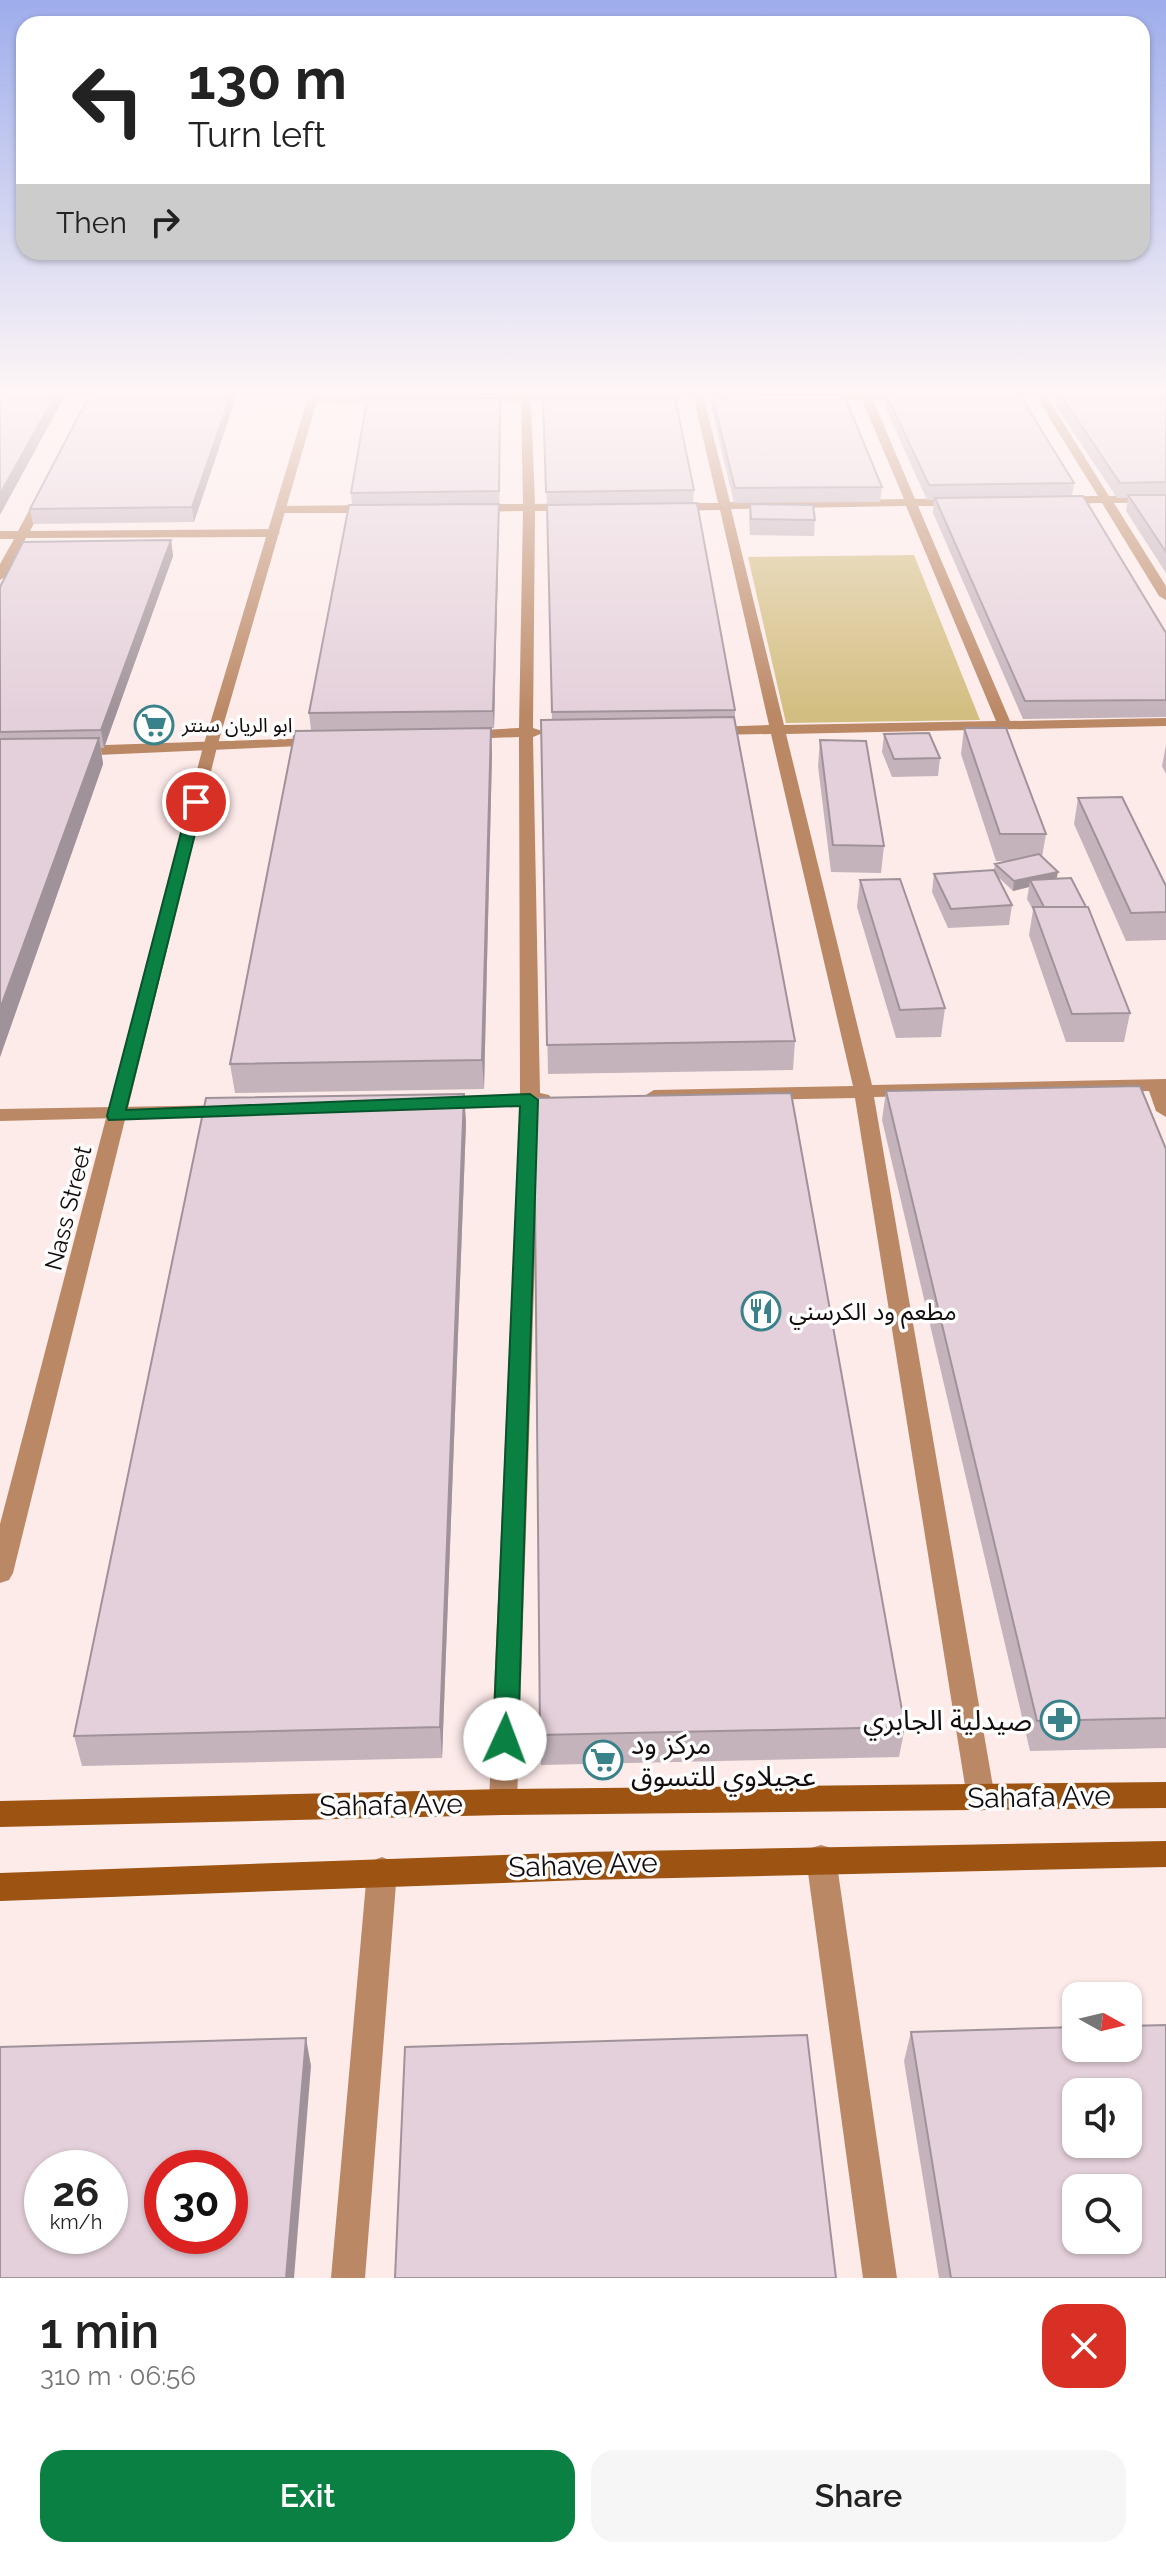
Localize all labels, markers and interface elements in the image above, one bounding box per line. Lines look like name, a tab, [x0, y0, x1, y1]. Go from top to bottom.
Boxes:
text: 130 m	[188, 46, 347, 112]
icon: left	[56, 48, 160, 152]
text: Turn left	[188, 113, 326, 155]
icon: right	[143, 200, 187, 244]
text: Then	[56, 205, 127, 240]
supermarket icon: ابو الريان سنتر	[133, 704, 175, 746]
place label: ابو الريان سنتر	[181, 713, 292, 737]
pin	[162, 768, 230, 836]
icon: arrive	[174, 780, 218, 824]
street label: Nass Street	[39, 1143, 97, 1273]
restaurant icon: مطعم ود الكرسني	[740, 1290, 782, 1332]
place label: مطعم ود الكرسني	[789, 1297, 957, 1330]
position arrow	[463, 1697, 547, 1781]
pharmacy icon: صيدلية الجابري	[1039, 1699, 1081, 1741]
place label: صيدلية الجابري	[863, 1704, 1032, 1741]
place label: مركز ود عجيلاوي للتسوق	[631, 1728, 816, 1797]
supermarket icon: مركز ود عجيلاوي للتسوق	[582, 1739, 624, 1781]
street label: Sahafa Ave	[967, 1779, 1111, 1815]
street label: Sahafa Ave	[319, 1787, 463, 1823]
street label: Sahave Ave	[508, 1846, 658, 1884]
north arrow	[1062, 1982, 1142, 2062]
map controls	[1062, 1982, 1142, 2254]
button: sound	[1062, 2078, 1142, 2158]
speed limit sign: 30	[144, 2150, 248, 2254]
text: 26	[53, 2168, 99, 2215]
button: search	[1062, 2174, 1142, 2254]
text: km/h	[50, 2210, 102, 2234]
text: 1 min	[40, 2303, 159, 2359]
button: close	[1042, 2304, 1126, 2388]
text: 310 m · 06:56	[40, 2361, 196, 2391]
button: Exit	[40, 2450, 575, 2542]
button: Share	[591, 2450, 1126, 2542]

